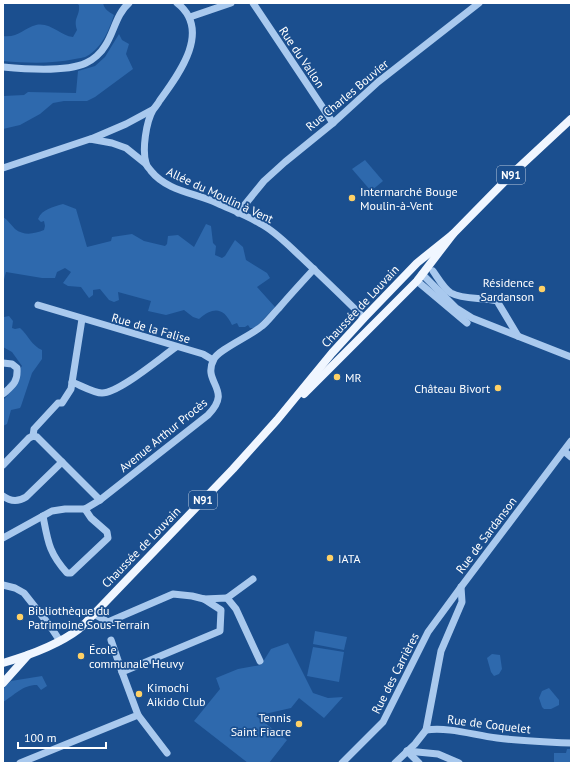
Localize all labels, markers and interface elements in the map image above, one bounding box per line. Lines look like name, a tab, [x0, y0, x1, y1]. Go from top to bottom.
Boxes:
street label: Rue du Vallon	[276, 23, 328, 91]
street label: Rue Charles Bouvier	[303, 56, 391, 134]
street label: Allée du Moulin à Vent	[164, 164, 276, 226]
road number: N91	[497, 166, 525, 184]
place label: Intermarché Bouge Moulin-à-Vent	[360, 184, 458, 213]
marker: Intermarché Bouge Moulin-à-Vent	[347, 193, 357, 203]
street label: Chaussée de Louvain	[318, 262, 402, 350]
place label: Résidence Sardanson	[481, 275, 534, 304]
marker: Résidence Sardanson	[537, 284, 547, 294]
street label: Rue de la Falise	[110, 310, 192, 346]
place label: MR	[345, 370, 362, 385]
marker: MR	[332, 372, 342, 382]
place label: Château Bivort	[414, 381, 490, 396]
marker: Château Bivort	[493, 383, 503, 393]
street label: Avenue Arthur Procès	[116, 395, 210, 475]
road number: N91	[189, 491, 217, 509]
street label: Rue de Sardanson	[452, 494, 520, 576]
street label: Chaussée de Louvain	[98, 503, 184, 591]
place label: IATA	[338, 551, 361, 566]
marker: IATA	[325, 553, 335, 563]
place label: Bibliothèque du Patrimoine Sous-Terrain	[28, 603, 150, 632]
marker: Bibliothèque du Patrimoine Sous-Terrain	[15, 612, 25, 622]
street label: Rue des Carrières	[368, 630, 422, 716]
place label: École communale Heuvy	[89, 642, 184, 671]
marker: École communale Heuvy	[76, 651, 86, 661]
place label: Kimochi Aikido Club	[147, 680, 206, 709]
marker: Kimochi Aikido Club	[134, 689, 144, 699]
place label: Tennis Saint Fiacre	[231, 710, 291, 739]
street label: Rue de Coquelet	[446, 711, 532, 737]
marker: Tennis Saint Fiacre	[294, 719, 304, 729]
scale bar	[18, 724, 106, 750]
text: 100 m	[24, 730, 57, 745]

